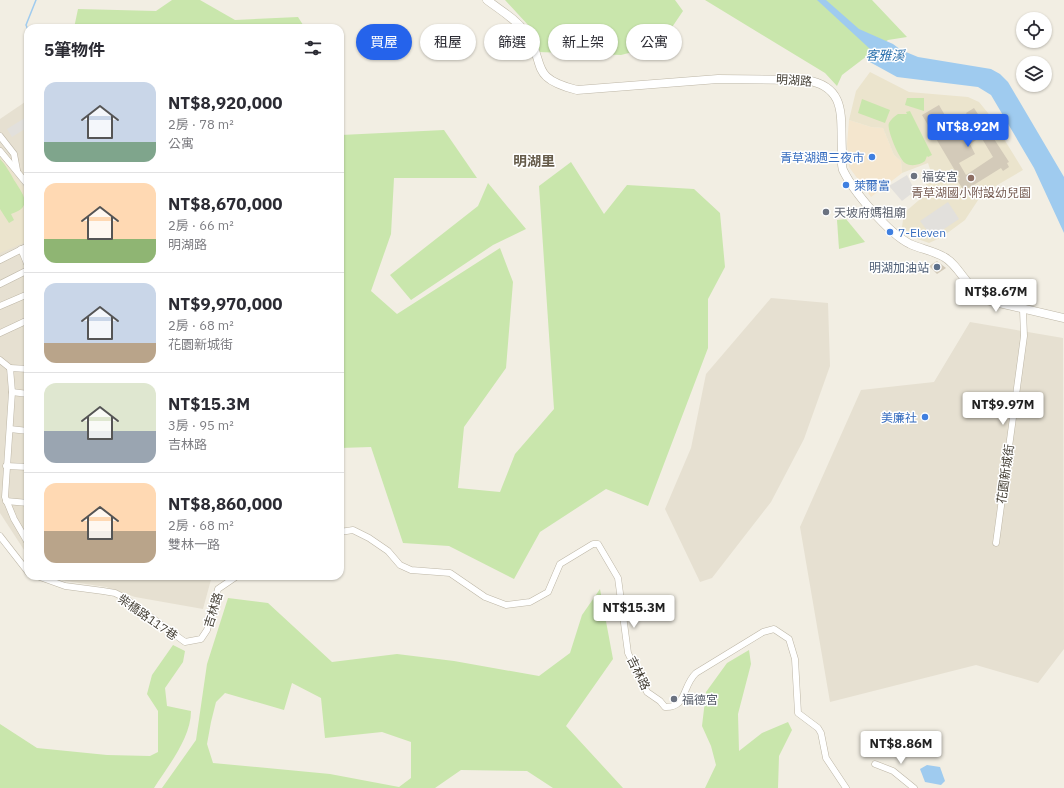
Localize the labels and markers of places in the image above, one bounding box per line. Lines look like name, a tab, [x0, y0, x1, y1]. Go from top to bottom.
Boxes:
pin: NT$8.92M	[927, 114, 1009, 148]
place label: 青草湖週三夜市	[780, 150, 864, 165]
marker: 青草湖週三夜市	[867, 152, 877, 162]
place label: 福安宮	[922, 169, 958, 184]
marker: 福安宮	[909, 171, 919, 181]
marker: 青草湖國小附設幼兒園	[966, 173, 976, 183]
place label: 萊爾富	[854, 178, 890, 193]
marker: 萊爾富	[841, 180, 851, 190]
place label: 青草湖國小附設幼兒園	[911, 185, 1031, 200]
place label: 天坡府媽祖廟	[834, 205, 906, 220]
marker: 天坡府媽祖廟	[821, 207, 831, 217]
place label: 7-Eleven	[898, 225, 946, 240]
marker: 7-Eleven	[885, 227, 895, 237]
place label: 明湖加油站	[869, 260, 929, 275]
marker: 明湖加油站	[932, 262, 942, 272]
pin: NT$8.67M	[955, 279, 1037, 313]
pin: NT$9.97M	[962, 392, 1044, 426]
place label: 美廉社	[881, 410, 917, 425]
marker: 美廉社	[920, 412, 930, 422]
pin: NT$15.3M	[593, 595, 675, 629]
place label: 福德宮	[682, 692, 718, 707]
marker: 福德宮	[669, 694, 679, 704]
pin: NT$8.86M	[860, 731, 942, 765]

